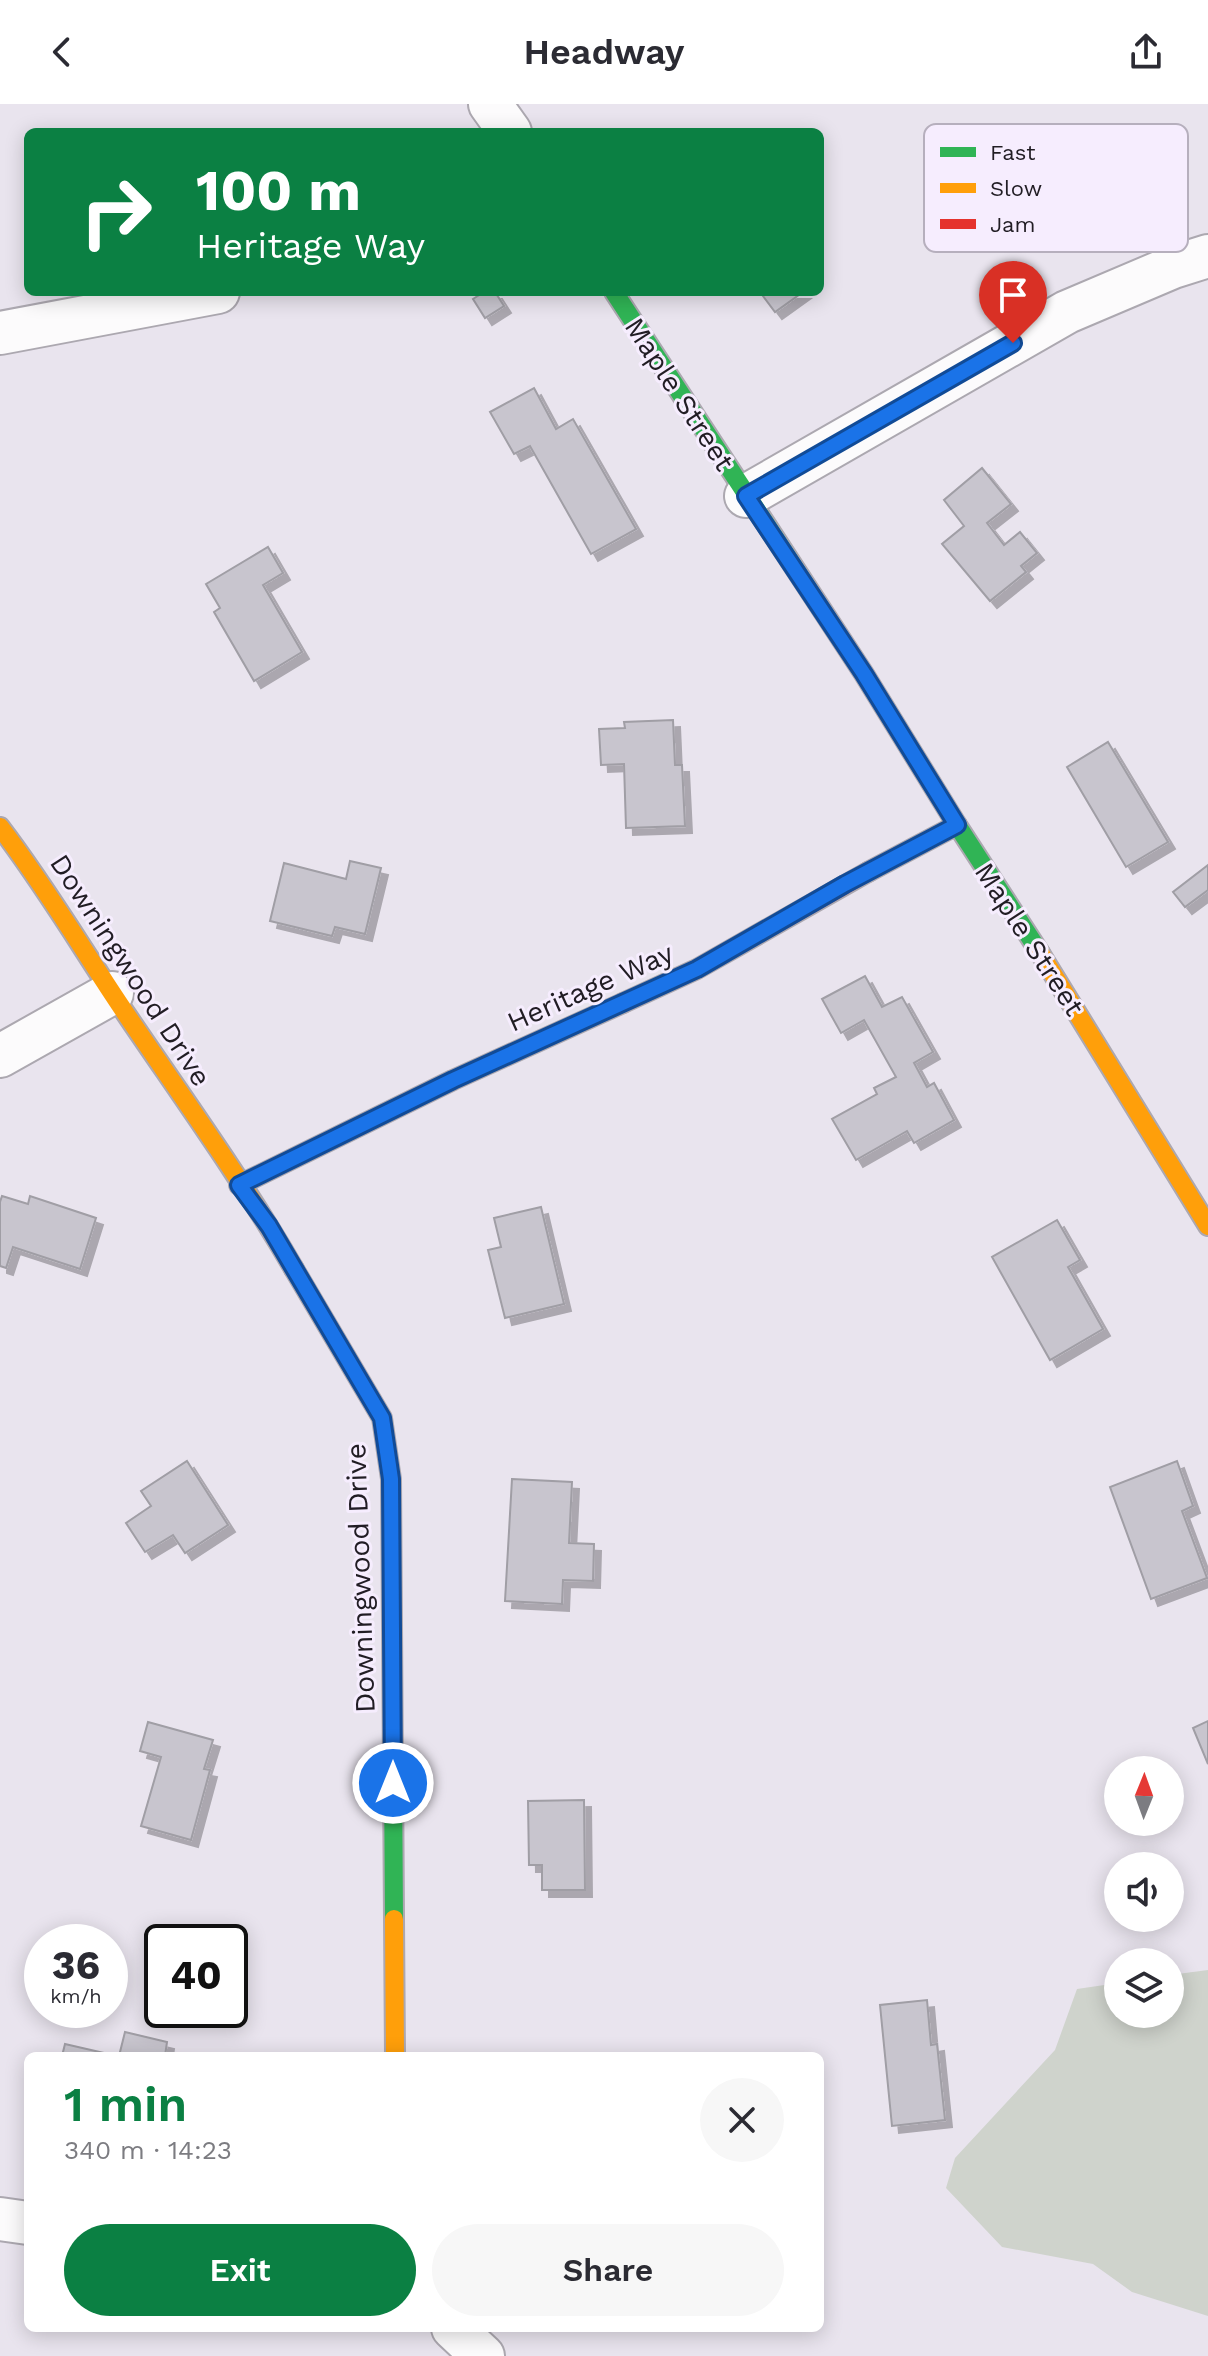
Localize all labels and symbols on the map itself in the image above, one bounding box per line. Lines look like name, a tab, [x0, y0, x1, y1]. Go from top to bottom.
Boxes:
legend	[924, 124, 1188, 252]
text: Fast	[990, 140, 1036, 165]
text: Slow	[990, 176, 1042, 201]
text: Jam	[990, 212, 1035, 237]
pin	[979, 261, 1047, 343]
street label: Maple Street	[618, 312, 741, 477]
street label: Downingwood Drive	[43, 848, 218, 1092]
street label: Maple Street	[968, 857, 1091, 1022]
street label: Heritage Way	[502, 936, 679, 1039]
street label: Downingwood Drive	[339, 1442, 382, 1713]
position arrow	[351, 1741, 435, 1825]
north arrow	[1104, 1756, 1184, 1836]
speed limit sign: 40	[144, 1924, 248, 2028]

